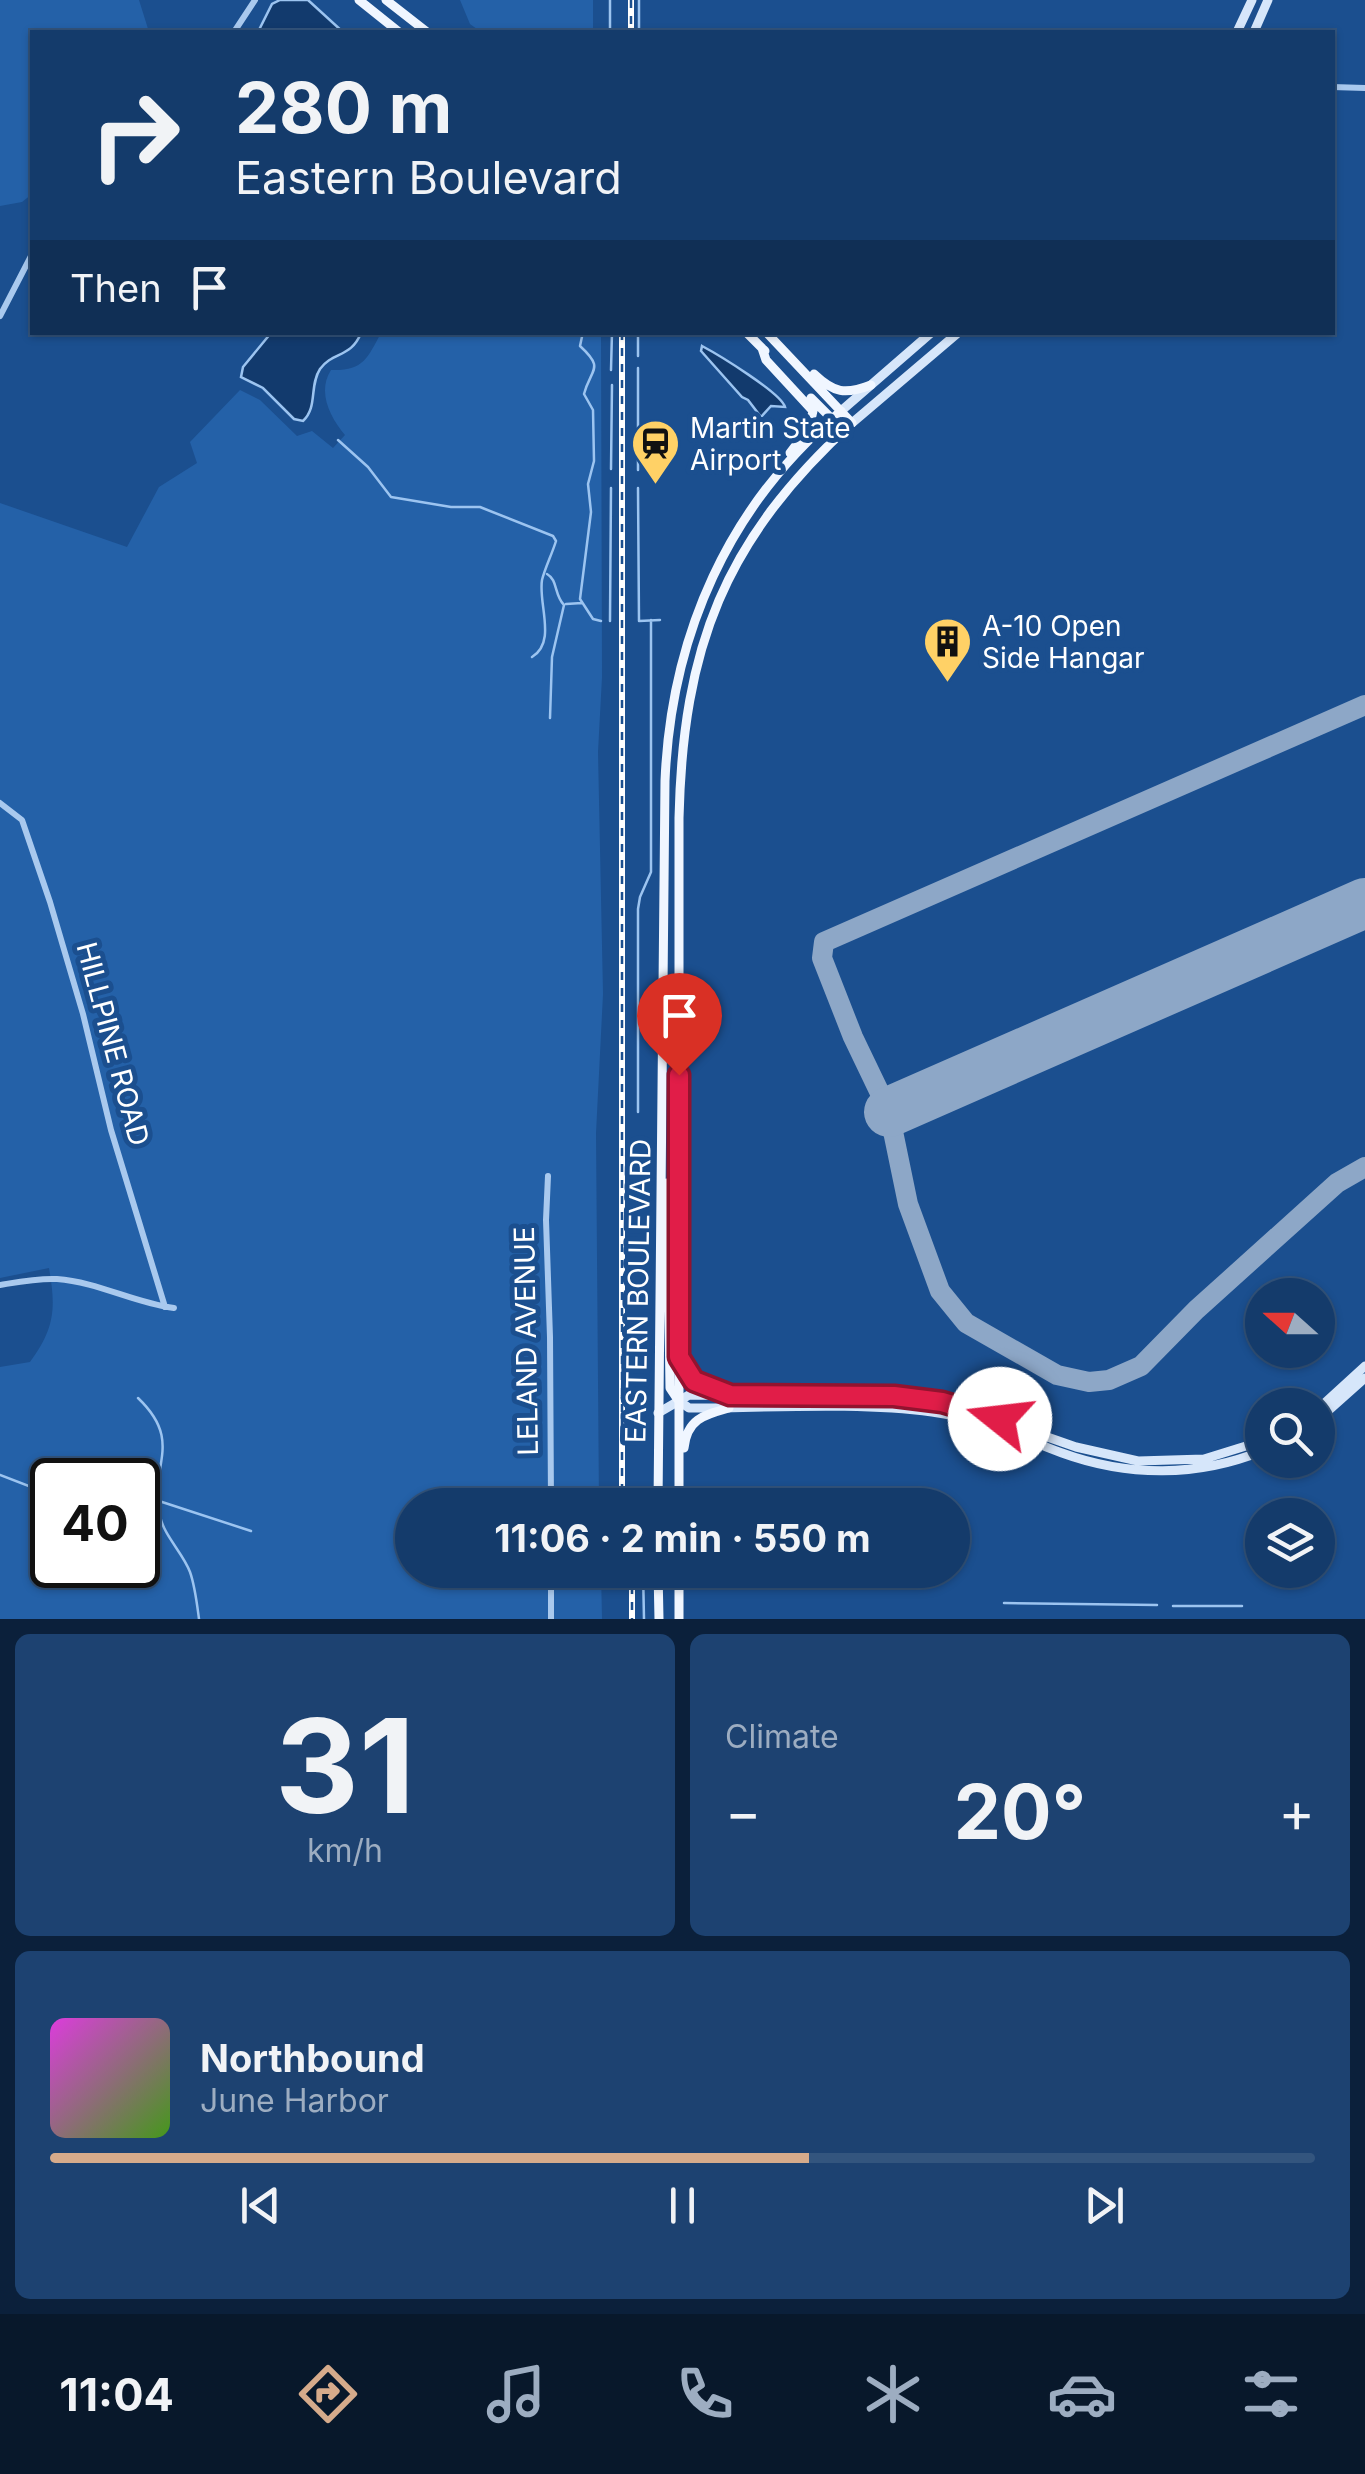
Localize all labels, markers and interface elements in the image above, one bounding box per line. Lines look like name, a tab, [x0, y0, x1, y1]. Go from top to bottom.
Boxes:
text: 280 m	[235, 65, 452, 150]
icon: right	[70, 70, 200, 200]
text: Eastern Boulevard	[235, 150, 622, 205]
icon: arrive	[182, 260, 237, 315]
text: Then	[70, 265, 162, 311]
place label: Martin State Airport	[690, 411, 851, 477]
station icon: Martin State Airport	[629, 418, 681, 486]
place label: A-10 Open Side Hangar	[982, 609, 1145, 675]
building icon: A-10 Open Side Hangar	[921, 616, 973, 684]
street label: HILLPINE ROAD	[70, 939, 156, 1149]
pin	[637, 973, 722, 1076]
icon: arrive	[652, 988, 707, 1043]
street label: EASTERN BOULEVARD	[618, 1139, 658, 1443]
street label: LELAND AVENUE	[507, 1226, 545, 1456]
north arrow	[1245, 1278, 1335, 1368]
map controls	[1245, 1278, 1335, 1588]
position arrow	[948, 1367, 1052, 1471]
button: search	[1245, 1388, 1335, 1478]
speed limit sign: 40	[30, 1458, 160, 1588]
button: layers	[1245, 1498, 1335, 1588]
text: 11:06 · 2 min · 550 m	[494, 1515, 871, 1561]
text: 31	[275, 1687, 415, 1844]
text: Climate	[725, 1717, 839, 1756]
text: 20°	[954, 1766, 1086, 1857]
text: −	[725, 1779, 761, 1845]
text: +	[1279, 1779, 1315, 1845]
text: km/h	[307, 1831, 383, 1870]
text: Northbound	[200, 2035, 425, 2081]
text: June Harbor	[200, 2081, 389, 2120]
icon: previous	[233, 2178, 288, 2233]
icon: pause	[655, 2178, 710, 2233]
icon: next	[1077, 2178, 1132, 2233]
icon: directions	[293, 2359, 363, 2429]
icon: music	[481, 2359, 551, 2429]
icon: phone	[670, 2359, 740, 2429]
icon: climate	[858, 2359, 928, 2429]
icon: car	[1047, 2359, 1117, 2429]
icon: filters	[1236, 2359, 1306, 2429]
text: 11:04	[59, 2367, 174, 2422]

